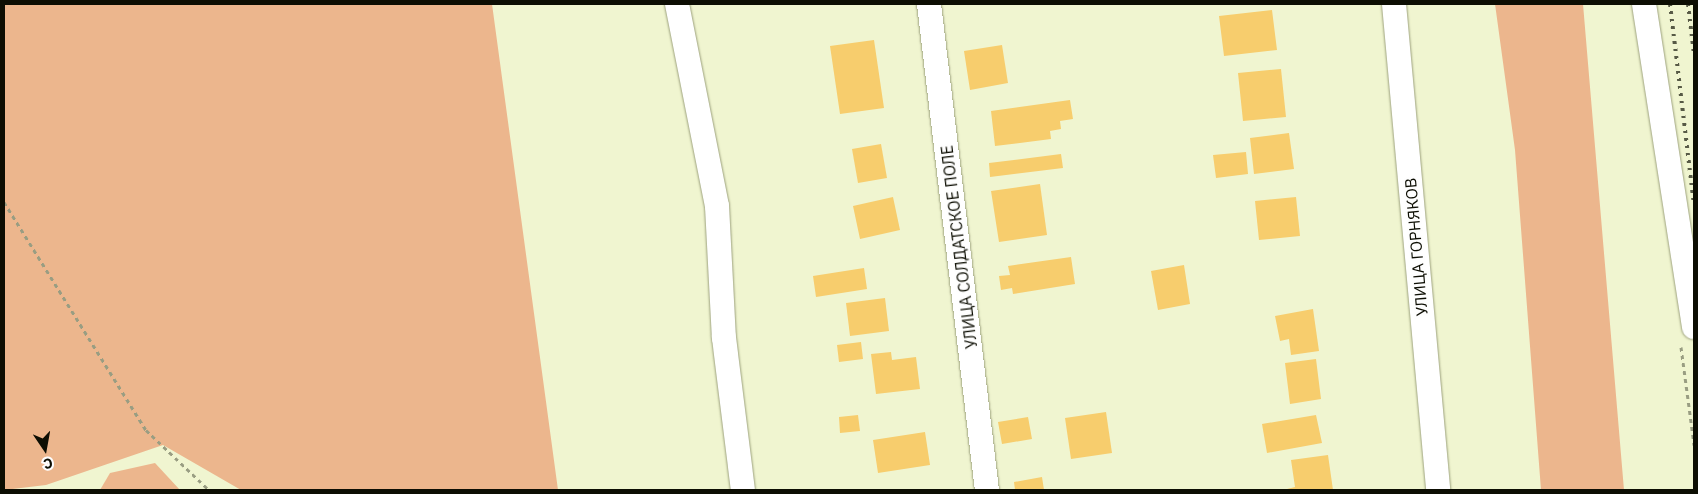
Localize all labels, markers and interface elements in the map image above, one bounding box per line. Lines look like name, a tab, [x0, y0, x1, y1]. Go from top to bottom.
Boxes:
street label: УЛИЦА СОЛДАТСКОЕ ПОЛЕ	[937, 144, 981, 350]
street label: УЛИЦА ГОРНЯКОВ	[1400, 177, 1432, 317]
north arrow	[20, 424, 70, 474]
text: С	[42, 454, 54, 473]

